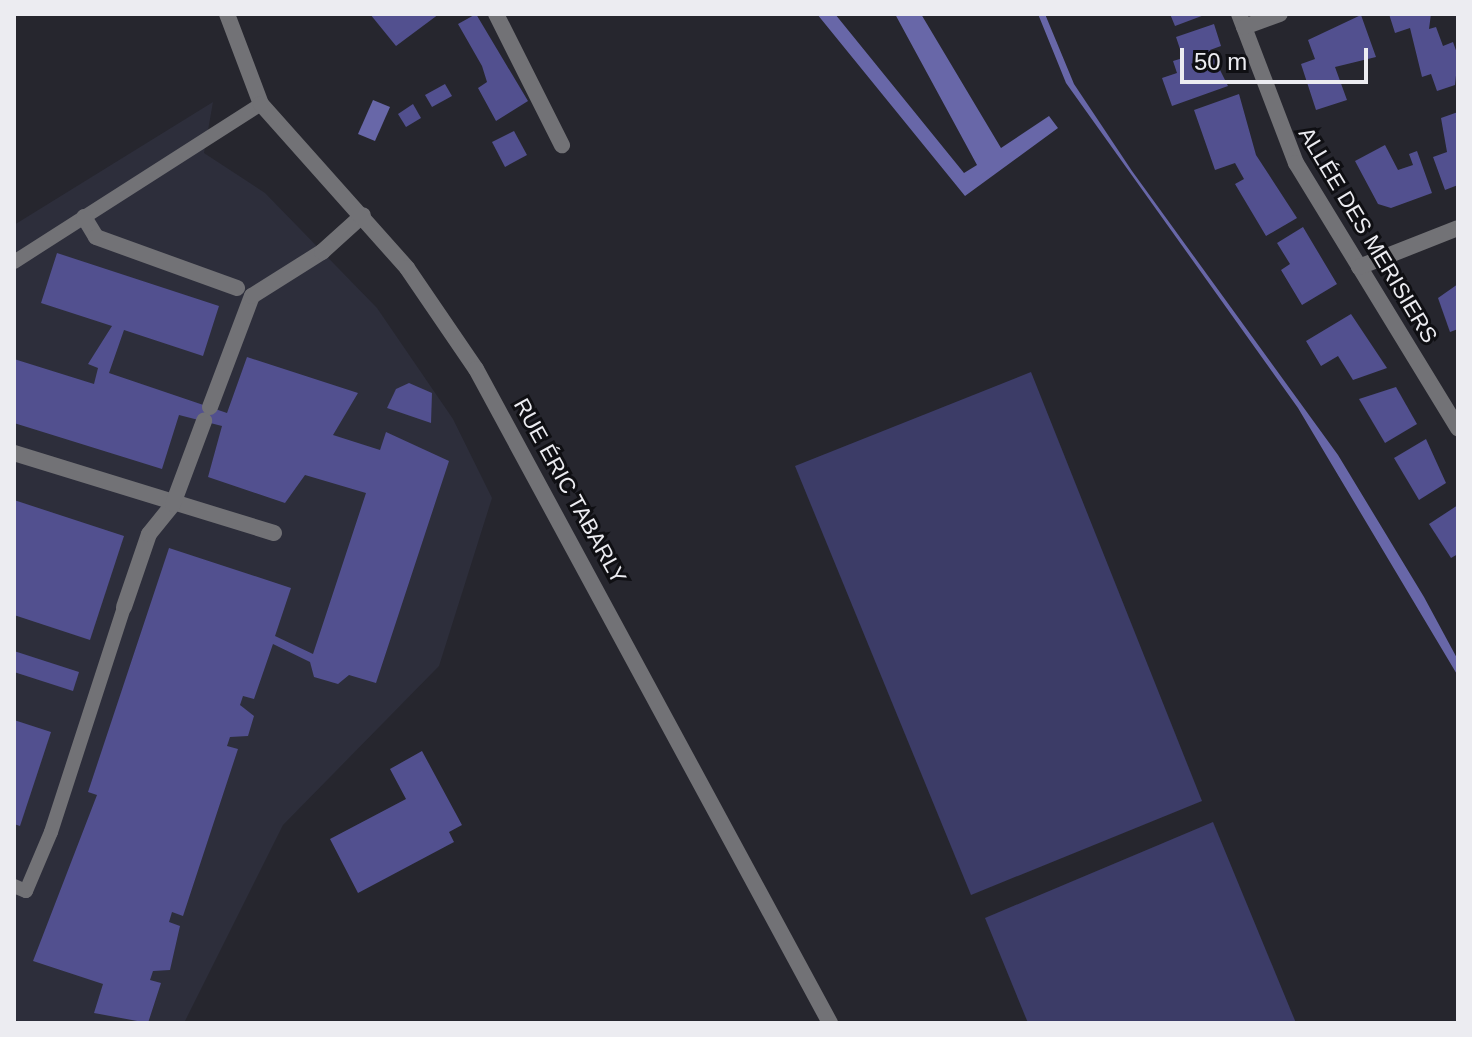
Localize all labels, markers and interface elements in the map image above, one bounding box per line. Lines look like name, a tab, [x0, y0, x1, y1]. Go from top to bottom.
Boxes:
scale bar	[1184, 32, 1372, 82]
text: 50 m	[1194, 48, 1247, 75]
street label: ALLÉE DES MERISIERS	[1293, 122, 1443, 348]
street label: RUE ÉRIC TABARLY	[508, 394, 632, 588]

